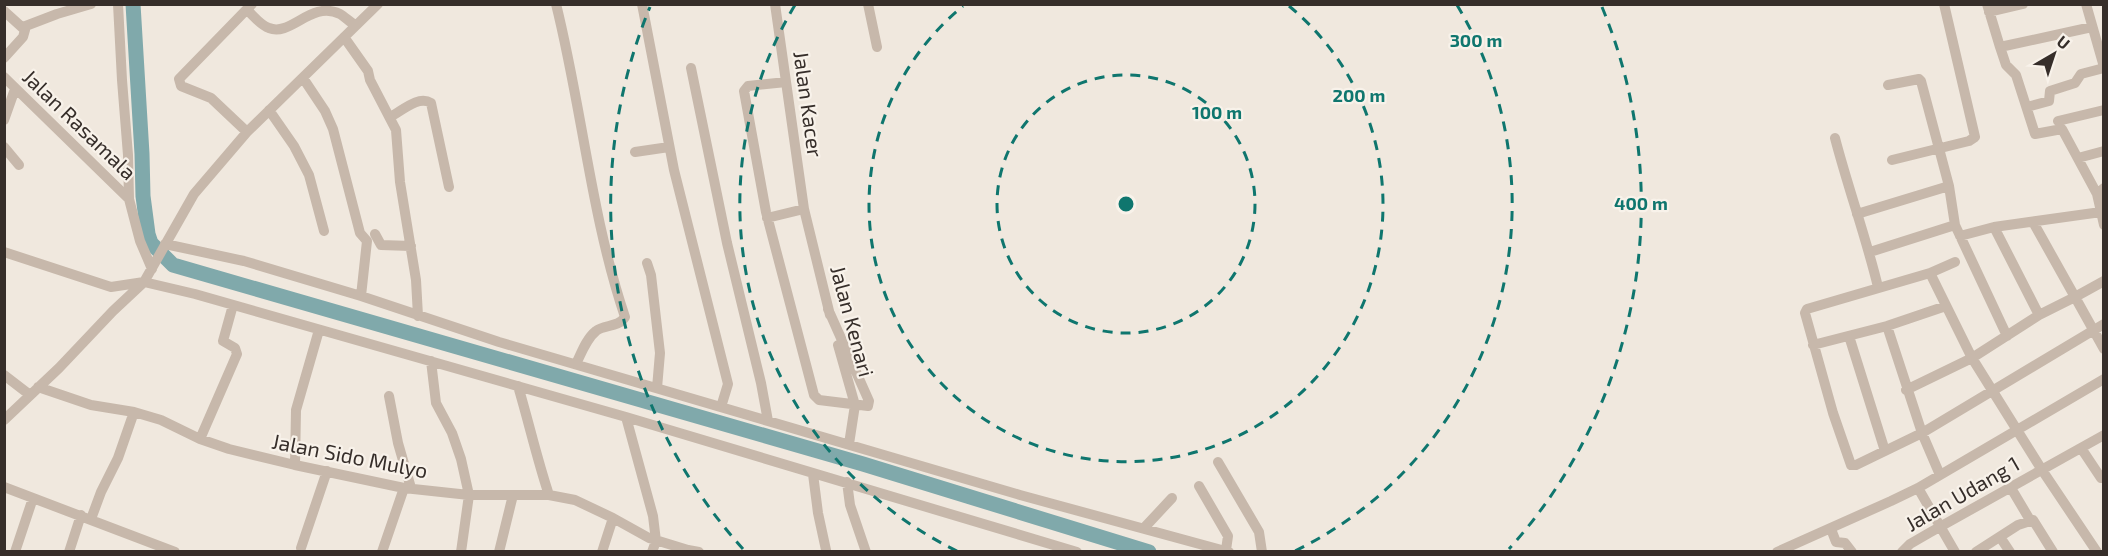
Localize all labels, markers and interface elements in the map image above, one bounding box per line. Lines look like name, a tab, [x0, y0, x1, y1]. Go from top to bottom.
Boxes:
north arrow	[2024, 24, 2084, 84]
text: 300 m	[1450, 29, 1502, 51]
text: U	[2054, 31, 2074, 53]
street label: Jalan Kacer	[789, 49, 829, 159]
street label: Jalan Rasamala	[18, 64, 142, 184]
text: 200 m	[1333, 84, 1385, 106]
text: 100 m	[1192, 101, 1242, 123]
text: 400 m	[1614, 192, 1668, 214]
centre of rings	[1116, 194, 1136, 214]
street label: Jalan Kenari	[826, 263, 880, 379]
street label: Jalan Sido Mulyo	[270, 428, 430, 482]
street label: Jalan Udang 1	[1900, 450, 2024, 536]

